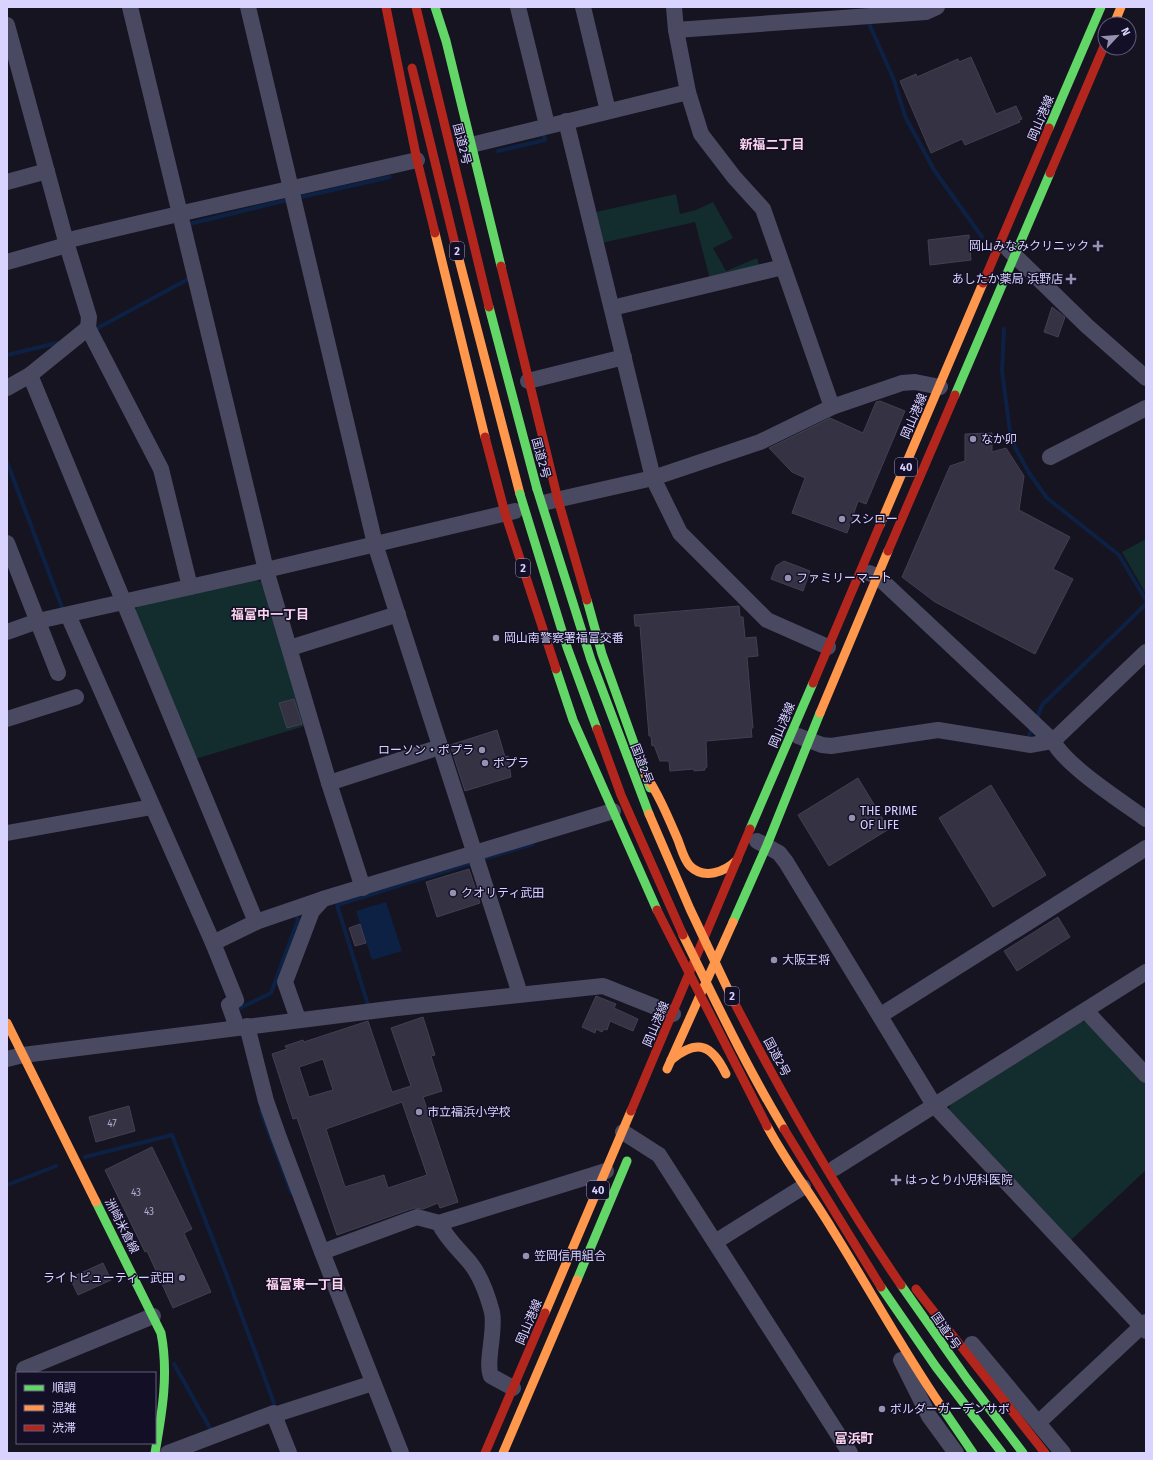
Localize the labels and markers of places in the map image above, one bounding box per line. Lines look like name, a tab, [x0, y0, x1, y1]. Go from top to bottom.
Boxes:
place label: 岡山みなみクリニック	[969, 239, 1089, 253]
marker: 岡山みなみクリニック	[1092, 240, 1104, 252]
place label: あしたか薬局 浜野店	[952, 272, 1063, 286]
marker: あしたか薬局 浜野店	[1066, 274, 1076, 284]
place label: なか卯	[981, 432, 1017, 446]
marker: なか卯	[968, 434, 978, 444]
place label: スシロー	[850, 512, 898, 526]
marker: スシロー	[837, 514, 847, 524]
place label: ファミリーマート	[796, 571, 892, 585]
marker: ファミリーマート	[783, 573, 793, 583]
place label: 岡山南警察署福富交番	[504, 631, 624, 645]
marker: 岡山南警察署福富交番	[491, 633, 501, 643]
place label: ローソン・ポプラ	[378, 743, 474, 757]
marker: ローソン・ポプラ	[477, 745, 487, 755]
place label: ポプラ	[493, 756, 529, 770]
marker: ポプラ	[480, 758, 490, 768]
place label: THE PRIME OF LIFE	[860, 804, 918, 832]
marker: THE PRIME OF LIFE	[847, 813, 857, 823]
place label: クオリティ武田	[461, 886, 544, 900]
marker: クオリティ武田	[448, 888, 458, 898]
place label: 大阪王将	[782, 953, 830, 967]
marker: 大阪王将	[769, 955, 779, 965]
place label: 市立福浜小学校	[427, 1105, 511, 1119]
marker: 市立福浜小学校	[414, 1107, 424, 1117]
place label: はっとり小児科医院	[905, 1173, 1013, 1187]
marker: はっとり小児科医院	[890, 1174, 902, 1186]
place label: 笠岡信用組合	[534, 1249, 606, 1263]
marker: 笠岡信用組合	[521, 1251, 531, 1261]
place label: ライトビューティー武田	[43, 1271, 174, 1285]
marker: ライトビューティー武田	[177, 1273, 187, 1283]
place label: ボルダーガーデンサボ	[890, 1402, 1010, 1416]
marker: ボルダーガーデンサボ	[877, 1404, 887, 1414]

